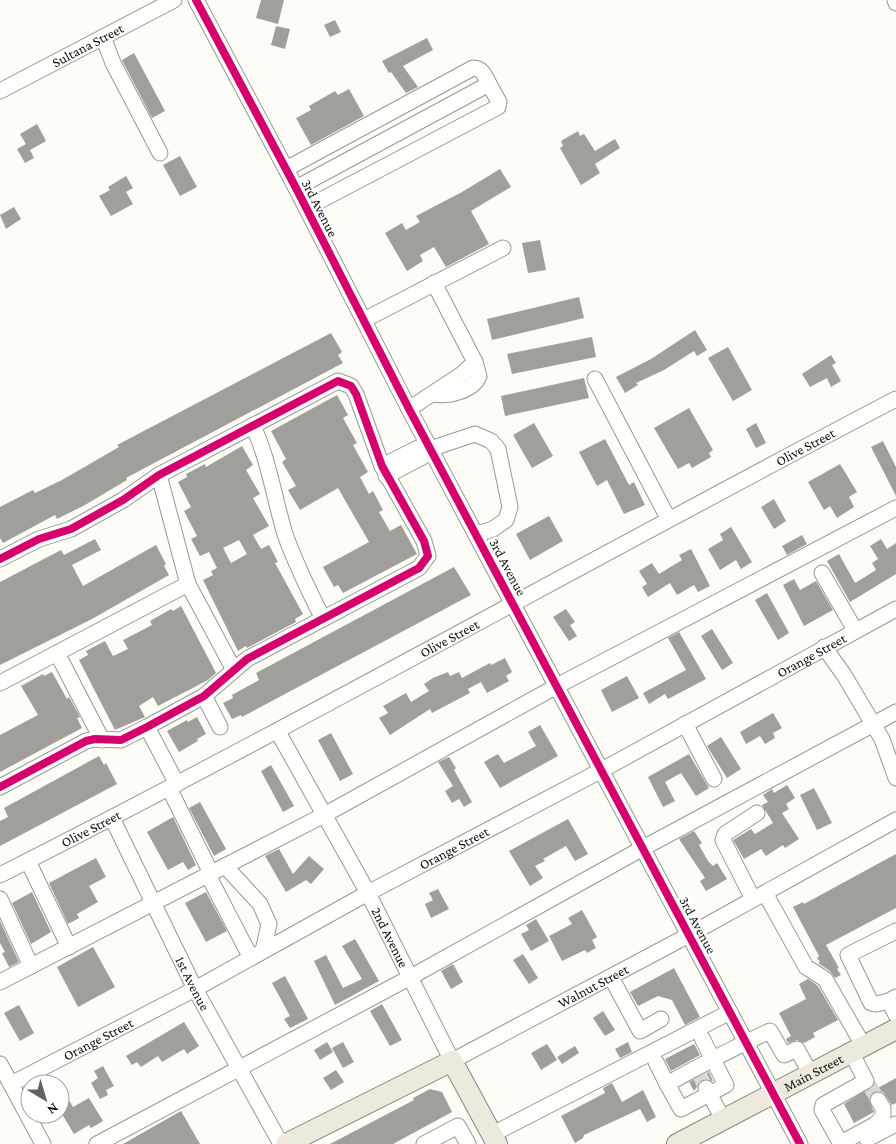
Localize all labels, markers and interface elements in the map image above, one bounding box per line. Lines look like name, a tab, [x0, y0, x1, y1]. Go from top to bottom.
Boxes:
street label: Sultana Street	[49, 20, 126, 70]
street label: 3rd Avenue	[299, 176, 341, 240]
street label: Olive Street	[773, 424, 838, 469]
street label: 3rd Avenue	[486, 536, 530, 598]
street label: Olive Street	[417, 616, 482, 661]
street label: Orange Street	[774, 630, 849, 681]
street label: Olive Street	[58, 806, 124, 850]
street label: Orange Street	[416, 823, 492, 873]
street label: 3rd Avenue	[676, 894, 720, 956]
street label: 2nd Avenue	[368, 904, 412, 970]
street label: 1st Avenue	[172, 954, 213, 1013]
street label: Walnut Street	[555, 961, 631, 1011]
street label: Orange Street	[60, 1014, 136, 1064]
street label: Main Street	[781, 1050, 846, 1095]
north arrow	[20, 1074, 70, 1124]
text: N	[44, 1100, 62, 1119]

